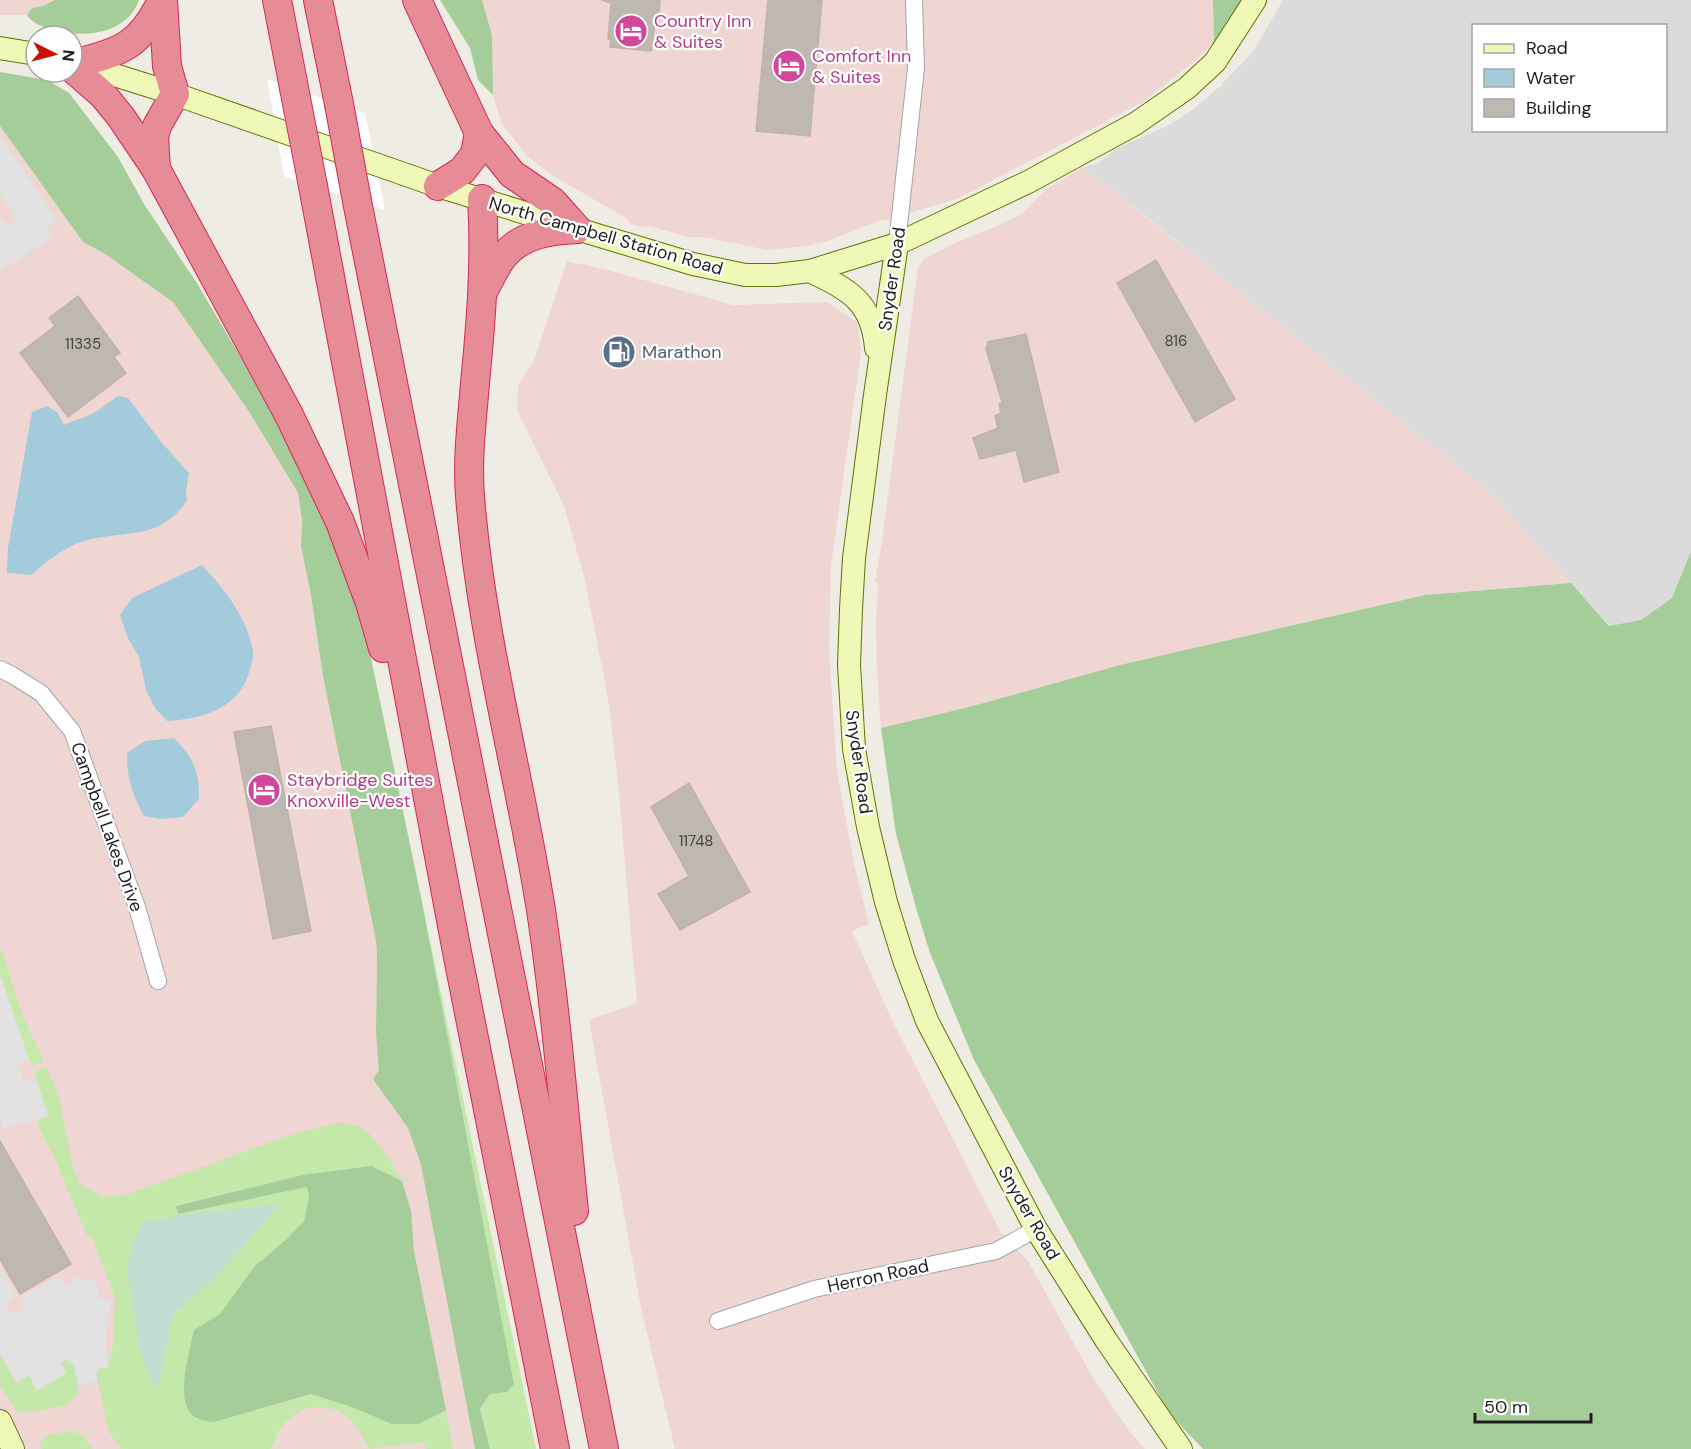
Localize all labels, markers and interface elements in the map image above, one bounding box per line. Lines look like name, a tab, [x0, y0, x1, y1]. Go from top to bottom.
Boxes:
place label: Country Inn & Suites	[654, 9, 752, 54]
hotel icon: Country Inn & Suites	[613, 13, 649, 49]
north arrow	[24, 24, 84, 84]
legend	[1472, 24, 1667, 132]
text: Road	[1526, 36, 1568, 60]
place label: Comfort Inn & Suites	[812, 44, 911, 89]
hotel icon: Comfort Inn & Suites	[771, 48, 807, 84]
text: N	[57, 49, 79, 62]
text: Water	[1526, 66, 1576, 90]
text: Building	[1526, 96, 1591, 120]
street label: North Campbell Station Road	[486, 191, 726, 281]
street label: Snyder Road	[873, 226, 911, 332]
house number: 816	[1165, 331, 1187, 351]
house number: 11335	[65, 334, 101, 354]
fuel station icon: Marathon	[601, 334, 637, 370]
place label: Marathon	[642, 340, 722, 364]
street label: Snyder Road	[840, 709, 878, 815]
street label: Campbell Lakes Drive	[65, 739, 149, 915]
place label: Staybridge Suites Knoxville-West	[287, 768, 433, 813]
hotel icon: Staybridge Suites Knoxville-West	[246, 772, 282, 808]
house number: 11748	[679, 831, 713, 851]
street label: Snyder Road	[992, 1162, 1066, 1264]
street label: Herron Road	[825, 1254, 931, 1298]
scale bar	[1475, 1386, 1590, 1424]
text: 50 m	[1484, 1395, 1528, 1419]

